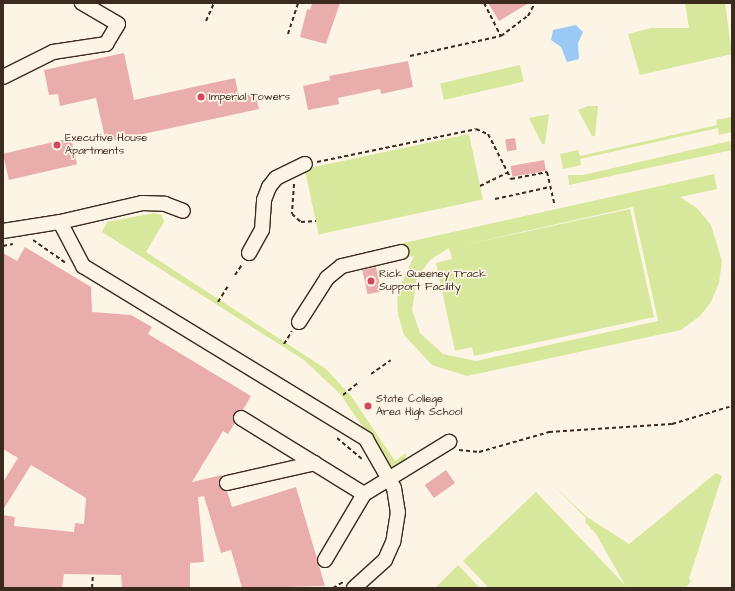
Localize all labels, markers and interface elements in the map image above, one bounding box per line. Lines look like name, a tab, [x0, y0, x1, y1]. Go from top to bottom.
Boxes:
place label: Imperial Towers	[209, 90, 290, 104]
marker: Imperial Towers	[196, 92, 206, 102]
place label: Executive House Apartments	[65, 132, 147, 158]
marker: Executive House Apartments	[52, 140, 62, 150]
place label: Rick Queeney Track Support Facility	[379, 268, 486, 294]
marker: Rick Queeney Track Support Facility	[366, 276, 376, 286]
place label: State College Area High School	[376, 393, 462, 419]
marker: State College Area High School	[363, 401, 373, 411]

